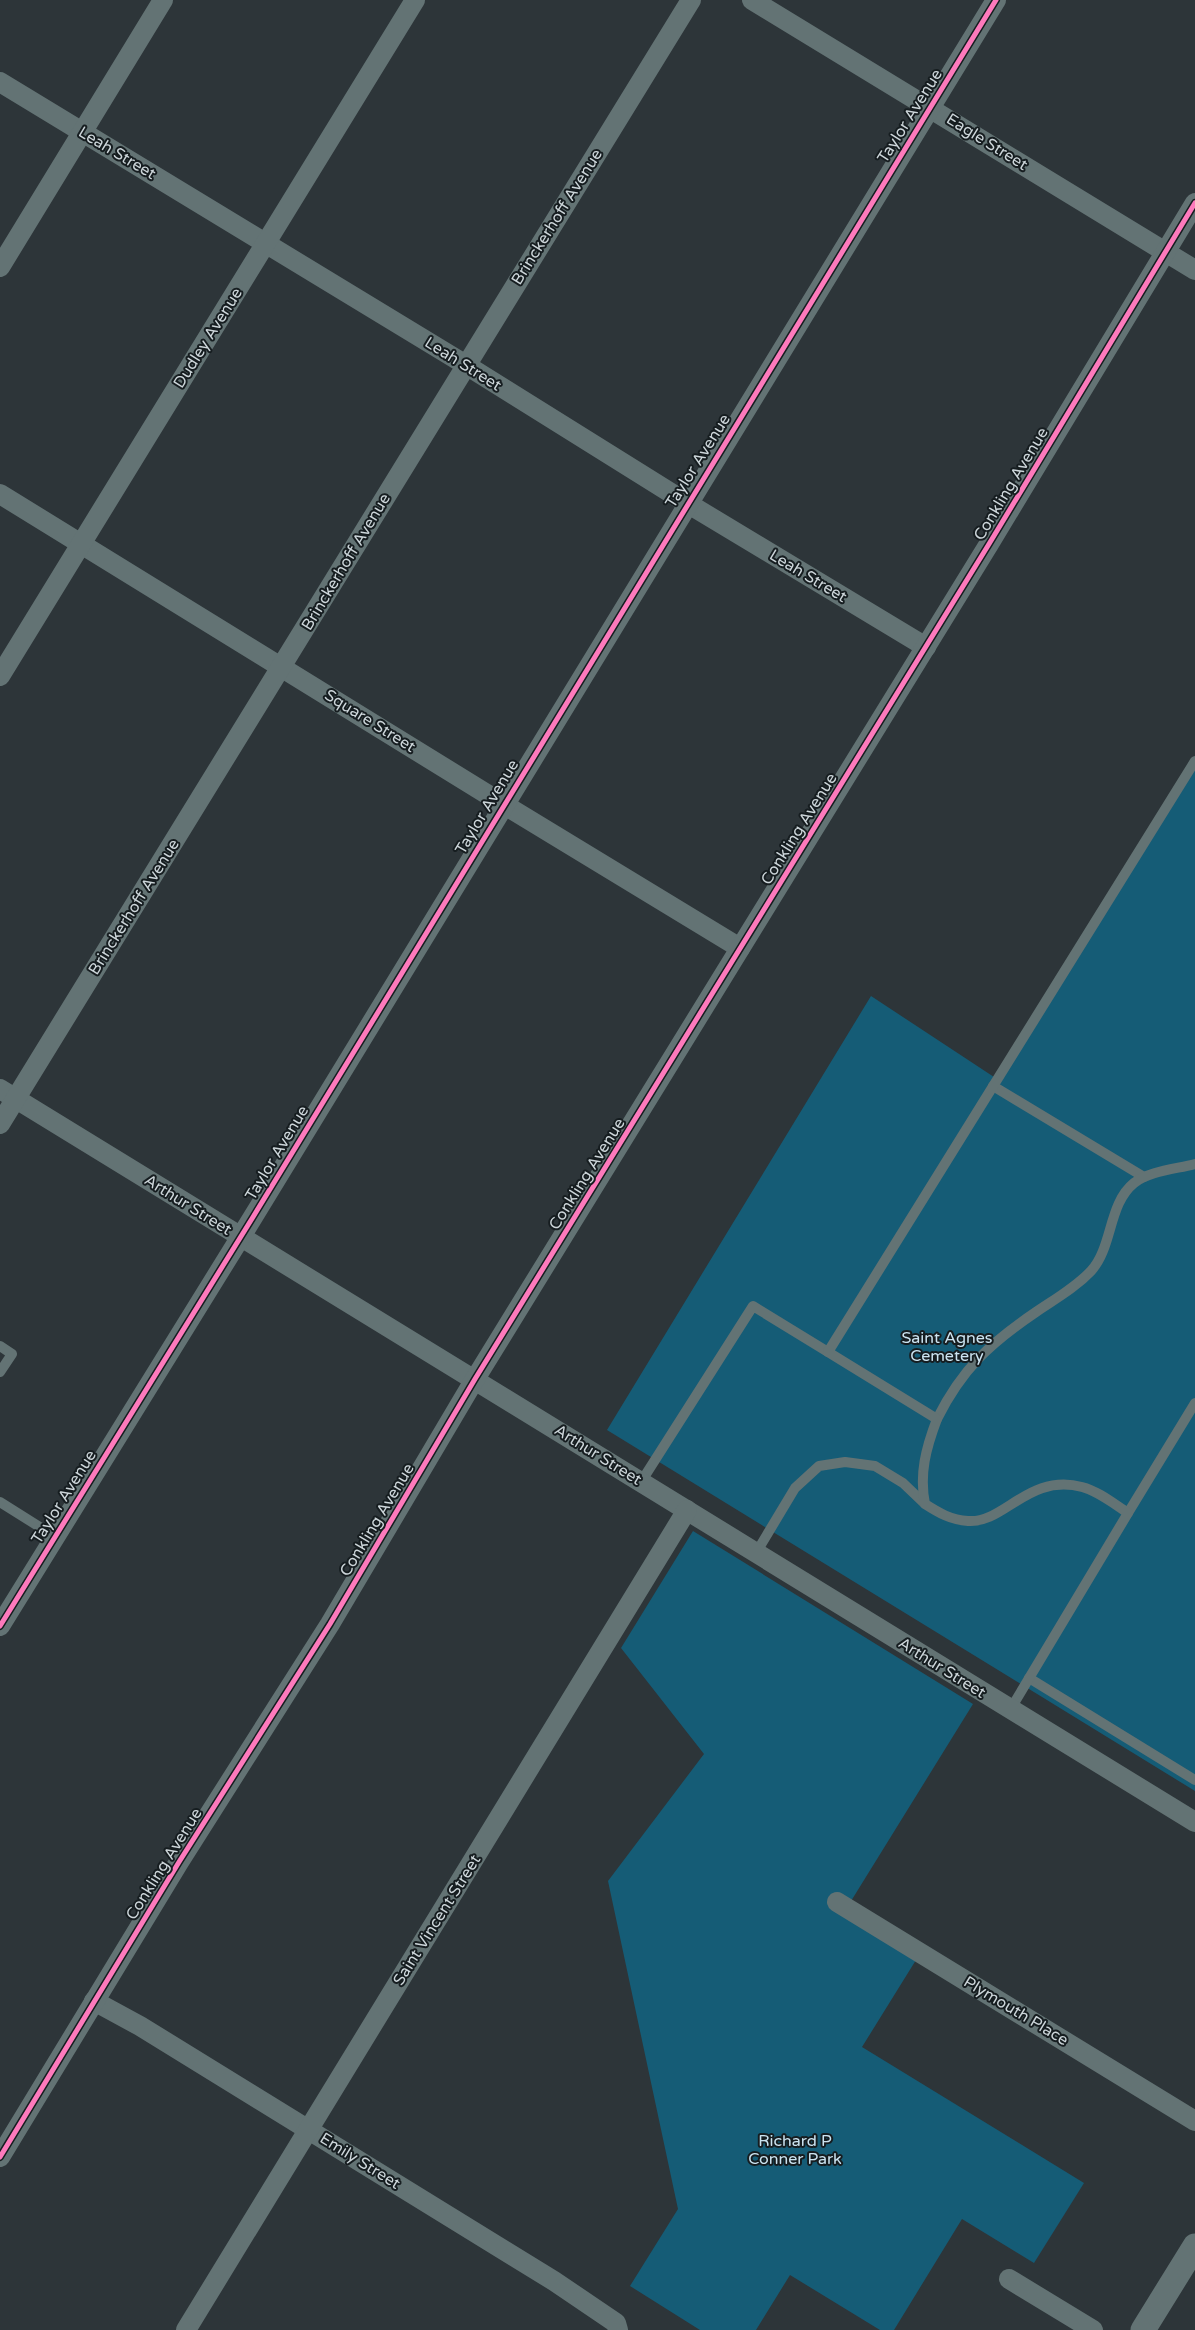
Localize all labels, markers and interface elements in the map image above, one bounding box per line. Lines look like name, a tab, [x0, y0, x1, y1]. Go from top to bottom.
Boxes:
street label: Taylor Avenue	[873, 65, 947, 167]
street label: Eagle Street	[943, 109, 1031, 175]
street label: Leah Street	[75, 122, 159, 184]
street label: Brinckerhoff Avenue	[507, 145, 607, 289]
street label: Dudley Avenue	[169, 284, 247, 392]
street label: Leah Street	[421, 332, 505, 396]
street label: Taylor Avenue	[661, 410, 735, 512]
street label: Conkling Avenue	[969, 424, 1053, 544]
street label: Brinckerhoff Avenue	[297, 490, 395, 634]
street label: Leah Street	[766, 545, 850, 607]
street label: Square Street	[321, 685, 419, 757]
street label: Taylor Avenue	[451, 756, 523, 858]
street label: Conkling Avenue	[757, 769, 841, 889]
street label: Brinckerhoff Avenue	[84, 835, 184, 979]
street label: Taylor Avenue	[241, 1102, 313, 1204]
street label: Conkling Avenue	[545, 1114, 629, 1234]
street label: Arthur Street	[140, 1170, 236, 1240]
park label: Saint Agnes Cemetery	[902, 1328, 992, 1366]
street label: Arthur Street	[550, 1420, 646, 1490]
street label: Taylor Avenue	[27, 1446, 101, 1548]
street label: Conkling Avenue	[335, 1460, 419, 1580]
street label: Arthur Street	[894, 1633, 990, 1703]
street label: Conkling Avenue	[122, 1804, 206, 1924]
street label: Saint Vincent Street	[389, 1851, 485, 1989]
street label: Plymouth Place	[960, 1972, 1072, 2050]
street label: Emily Street	[316, 2128, 404, 2194]
park label: Richard P Conner Park	[748, 2131, 842, 2169]

